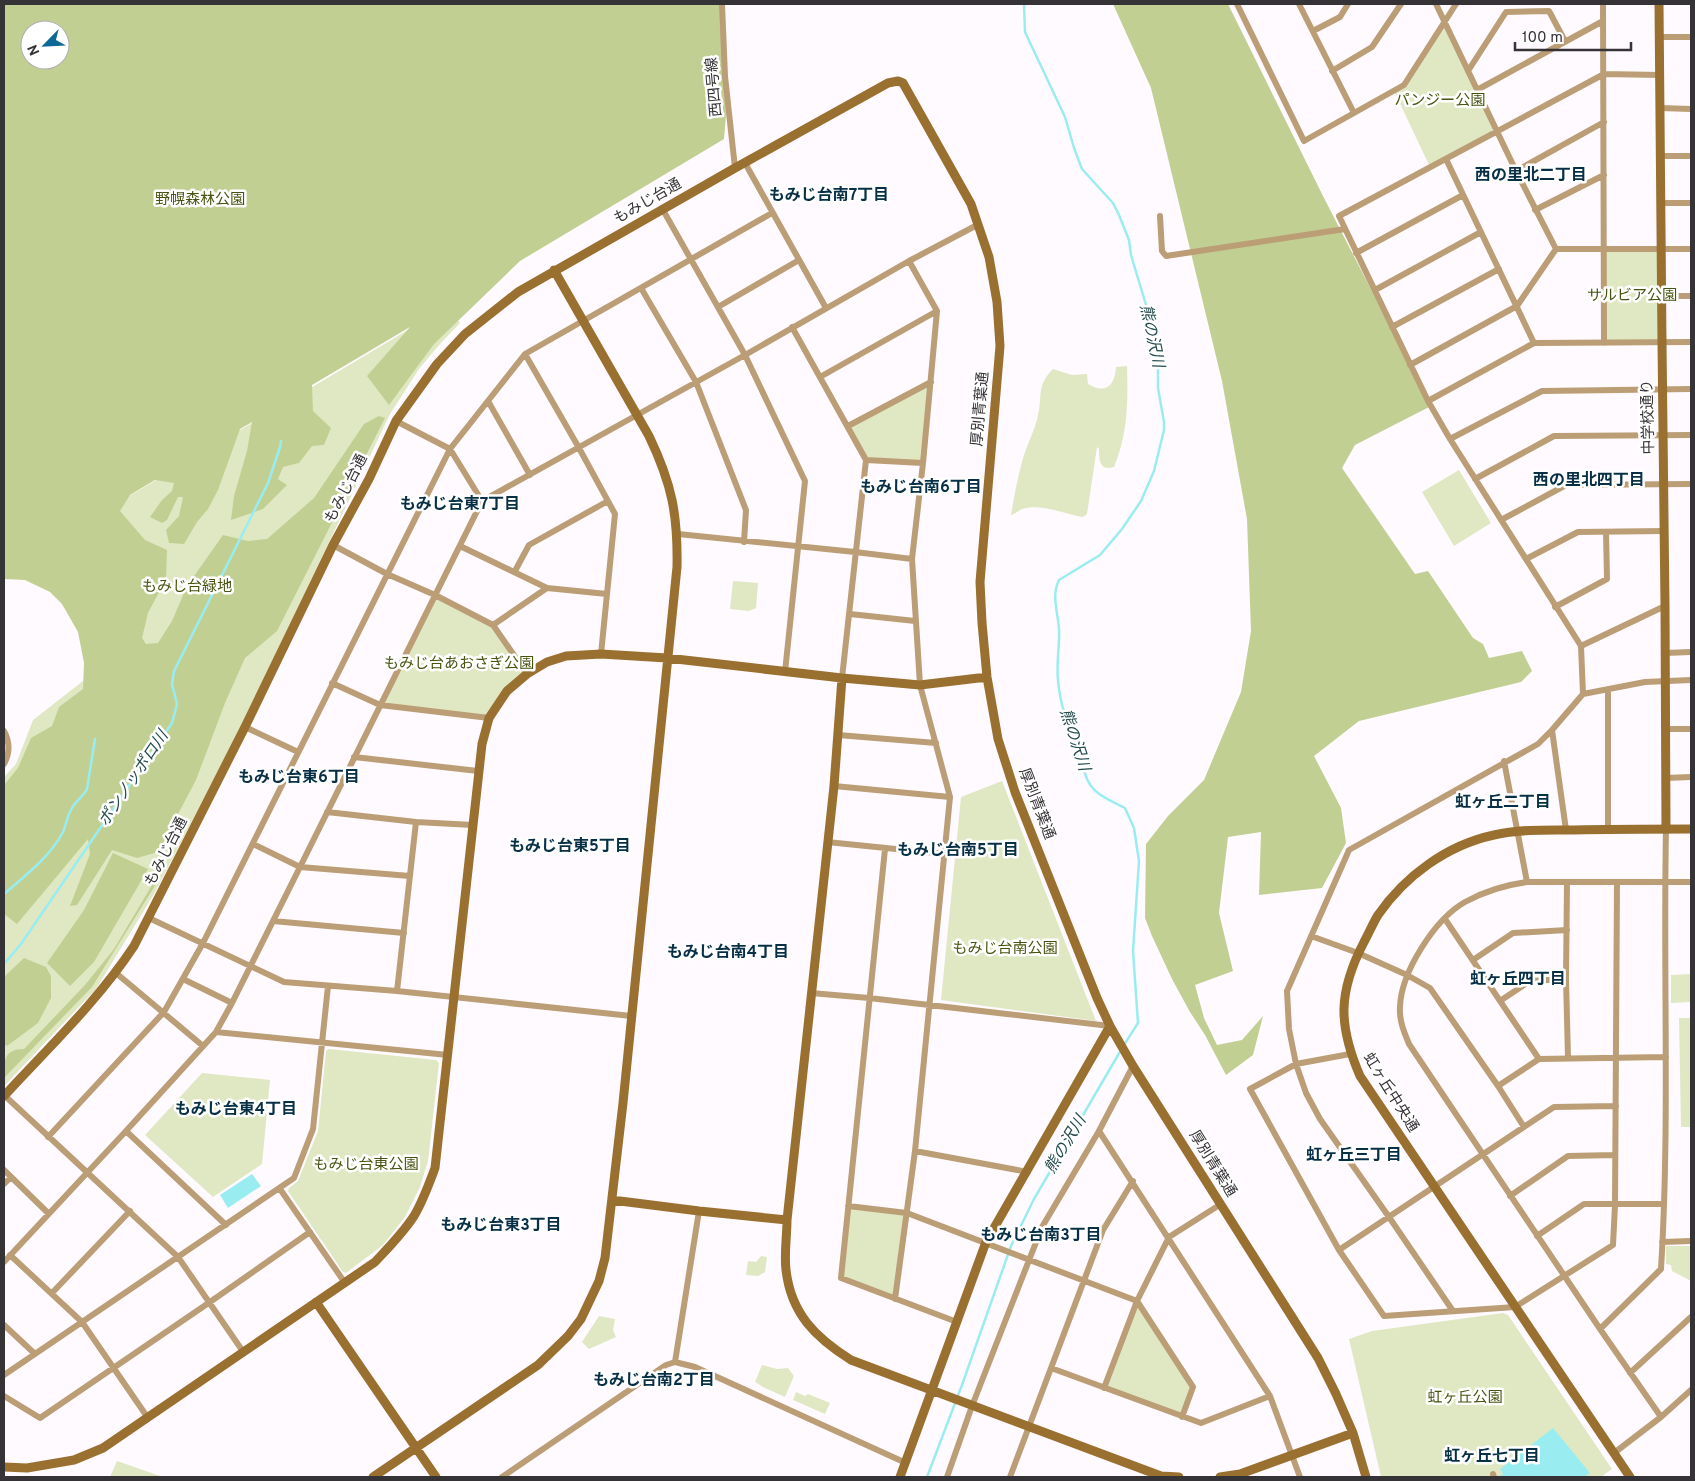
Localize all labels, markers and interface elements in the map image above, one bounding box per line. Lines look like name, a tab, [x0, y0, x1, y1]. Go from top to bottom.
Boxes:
north arrow	[20, 20, 70, 70]
scale bar	[1515, 20, 1631, 52]
text: 100 m	[1522, 29, 1563, 48]
text: N	[25, 42, 44, 58]
street label: 西四号線	[703, 56, 727, 118]
park label: パンジー公園	[1395, 92, 1485, 111]
district label: 西の里北二丁目	[1475, 166, 1587, 186]
street label: もみじ台通	[611, 175, 685, 229]
district label: もみじ台南7丁目	[769, 186, 889, 206]
park label: 野幌森林公園	[155, 191, 245, 210]
park label: サルビア公園	[1587, 287, 1677, 306]
water label: 熊の沢川	[1135, 303, 1168, 371]
street label: 厚別青葉通	[968, 371, 994, 447]
street label: 中学校通り	[1639, 379, 1659, 455]
street label: もみじ台通	[322, 451, 372, 527]
district label: 西の里北四丁目	[1533, 471, 1645, 491]
district label: もみじ台南6丁目	[860, 478, 982, 498]
district label: もみじ台東7丁目	[400, 495, 520, 515]
park label: もみじ台緑地	[142, 578, 232, 597]
park label: もみじ台あおさぎ公園	[384, 655, 534, 674]
water label: 熊の沢川	[1055, 706, 1094, 775]
water label: ポンノッポロ川	[95, 726, 174, 831]
street label: 厚別青葉通	[1014, 766, 1058, 842]
district label: もみじ台東6丁目	[238, 768, 360, 788]
district label: 虹ヶ丘二丁目	[1455, 793, 1551, 813]
street label: もみじ台通	[142, 814, 192, 890]
district label: もみじ台東5丁目	[509, 837, 631, 857]
district label: もみじ台南5丁目	[897, 841, 1019, 861]
park label: もみじ台南公園	[952, 940, 1058, 959]
district label: もみじ台南4丁目	[667, 943, 789, 963]
district label: 虹ヶ丘四丁目	[1470, 970, 1566, 990]
street label: 虹ヶ丘中央通	[1358, 1050, 1422, 1136]
district label: もみじ台東4丁目	[175, 1100, 297, 1120]
water label: 熊の沢川	[1041, 1111, 1092, 1178]
street label: 厚別青葉通	[1184, 1127, 1240, 1201]
district label: 虹ヶ丘三丁目	[1306, 1146, 1402, 1166]
park label: もみじ台東公園	[313, 1156, 419, 1175]
district label: もみじ台東3丁目	[440, 1216, 562, 1236]
district label: もみじ台南3丁目	[980, 1226, 1102, 1246]
district label: もみじ台南2丁目	[593, 1371, 715, 1391]
park label: 虹ヶ丘公園	[1427, 1389, 1503, 1408]
district label: 虹ヶ丘七丁目	[1444, 1447, 1540, 1467]

